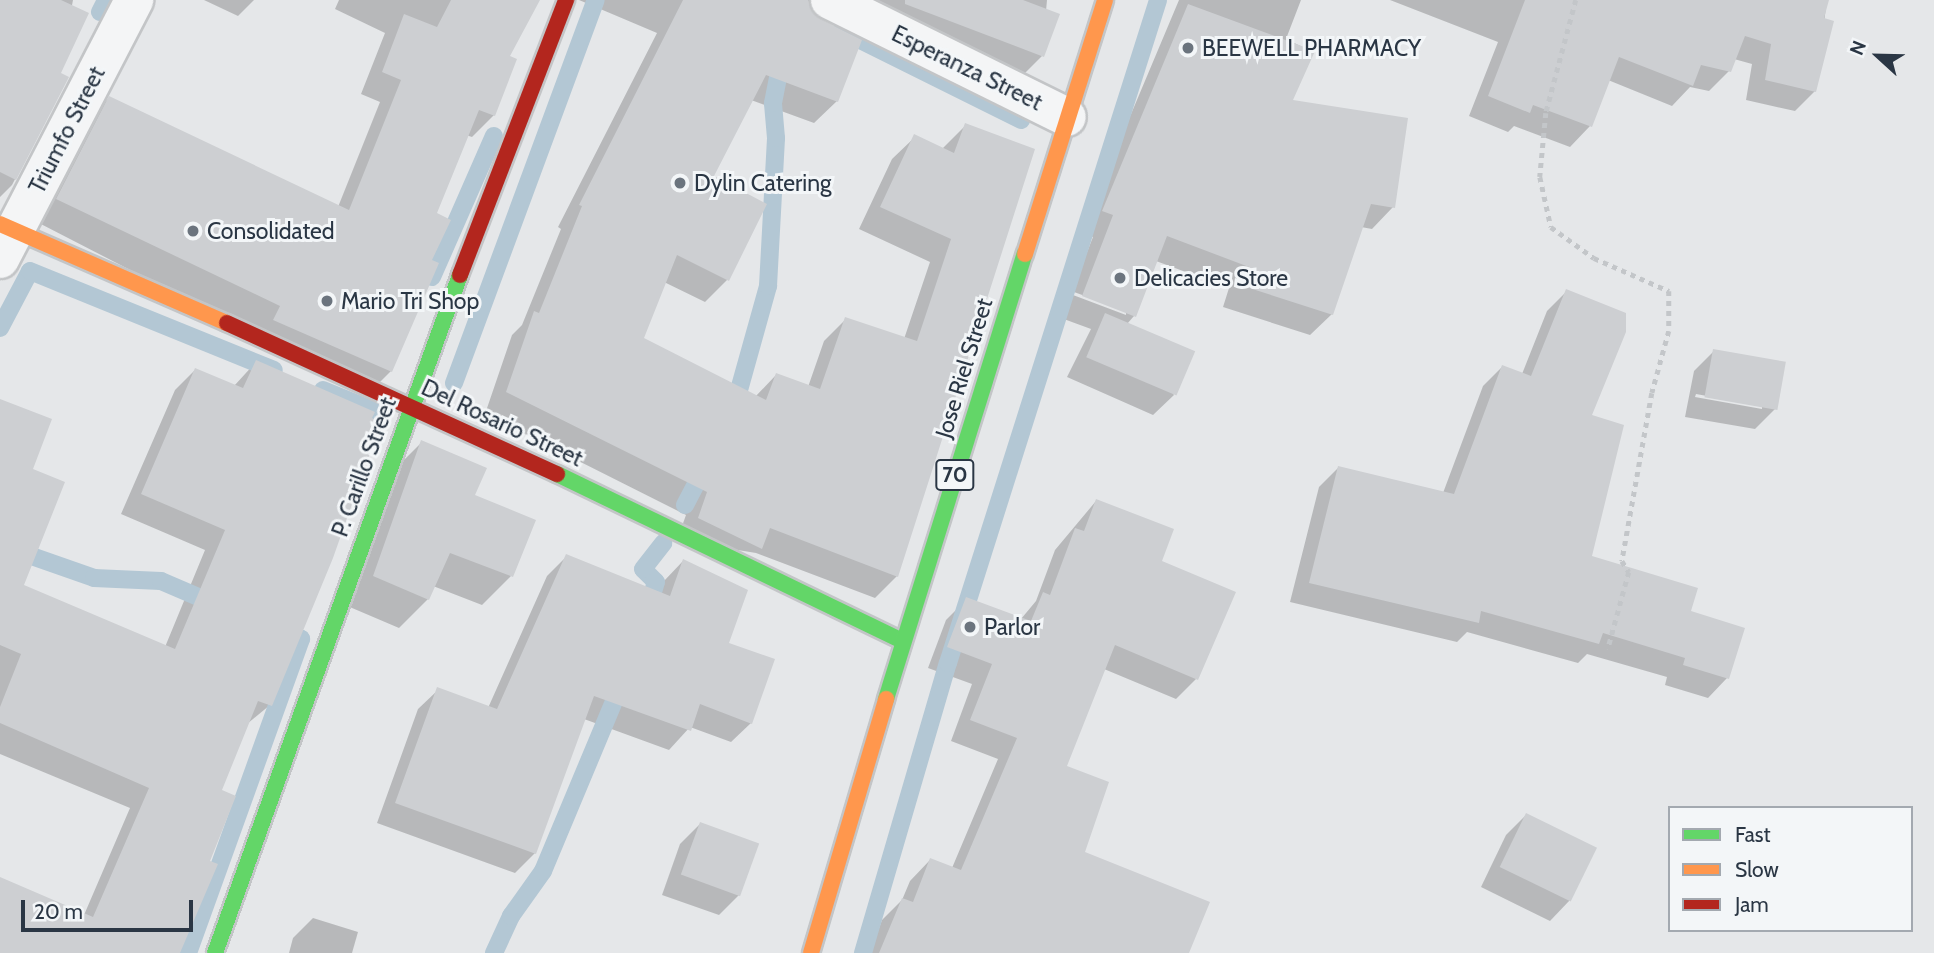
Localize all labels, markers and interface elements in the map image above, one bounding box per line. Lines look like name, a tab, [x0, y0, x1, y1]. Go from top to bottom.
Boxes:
street label: Esperanza Street	[887, 20, 1047, 116]
north arrow	[1843, 21, 1913, 91]
place label: BEEWELL PHARMACY	[1202, 34, 1421, 62]
text: N	[1845, 37, 1871, 58]
marker: BEEWELL PHARMACY	[1180, 40, 1196, 56]
street label: Triumfo Street	[23, 62, 111, 198]
place label: Dylin Catering	[694, 169, 832, 197]
marker: Dylin Catering	[672, 175, 688, 191]
place label: Consolidated	[207, 217, 335, 245]
marker: Consolidated	[185, 223, 201, 239]
place label: Delicacies Store	[1134, 264, 1288, 292]
marker: Delicacies Store	[1112, 270, 1128, 286]
place label: Mario Tri Shop	[341, 287, 479, 315]
marker: Mario Tri Shop	[319, 293, 335, 309]
street label: Jose Riel Street	[930, 295, 998, 441]
street label: Del Rosario Street	[417, 374, 587, 472]
street label: P. Carillo Street	[326, 394, 402, 540]
road number: 70	[934, 458, 976, 492]
place label: Parlor	[984, 613, 1040, 641]
marker: Parlor	[962, 619, 978, 635]
legend	[1668, 806, 1913, 932]
text: Fast	[1735, 822, 1771, 847]
text: Slow	[1735, 857, 1779, 882]
scale bar	[24, 886, 196, 930]
text: Jam	[1735, 892, 1769, 917]
text: 20 m	[34, 899, 83, 924]

